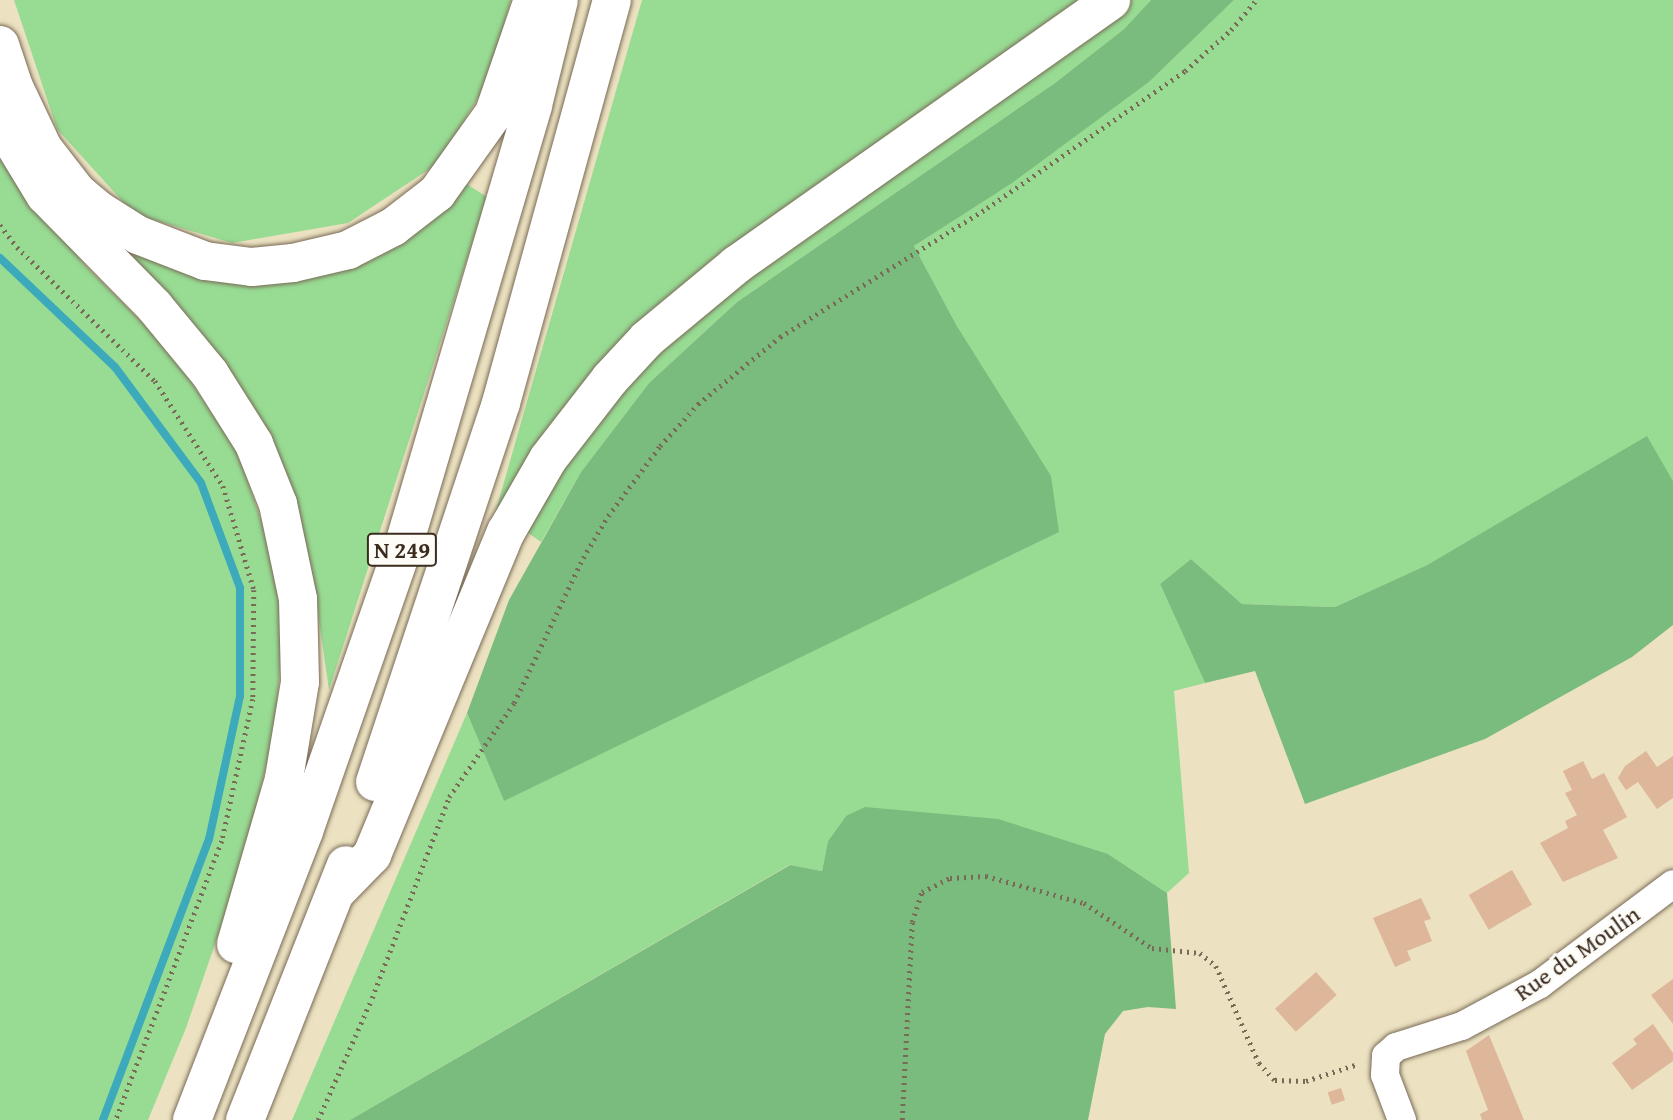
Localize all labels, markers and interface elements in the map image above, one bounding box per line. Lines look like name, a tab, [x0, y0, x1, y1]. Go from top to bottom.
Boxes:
road number: N 249	[365, 530, 439, 570]
street label: Rue du Moulin	[1509, 899, 1645, 1007]

